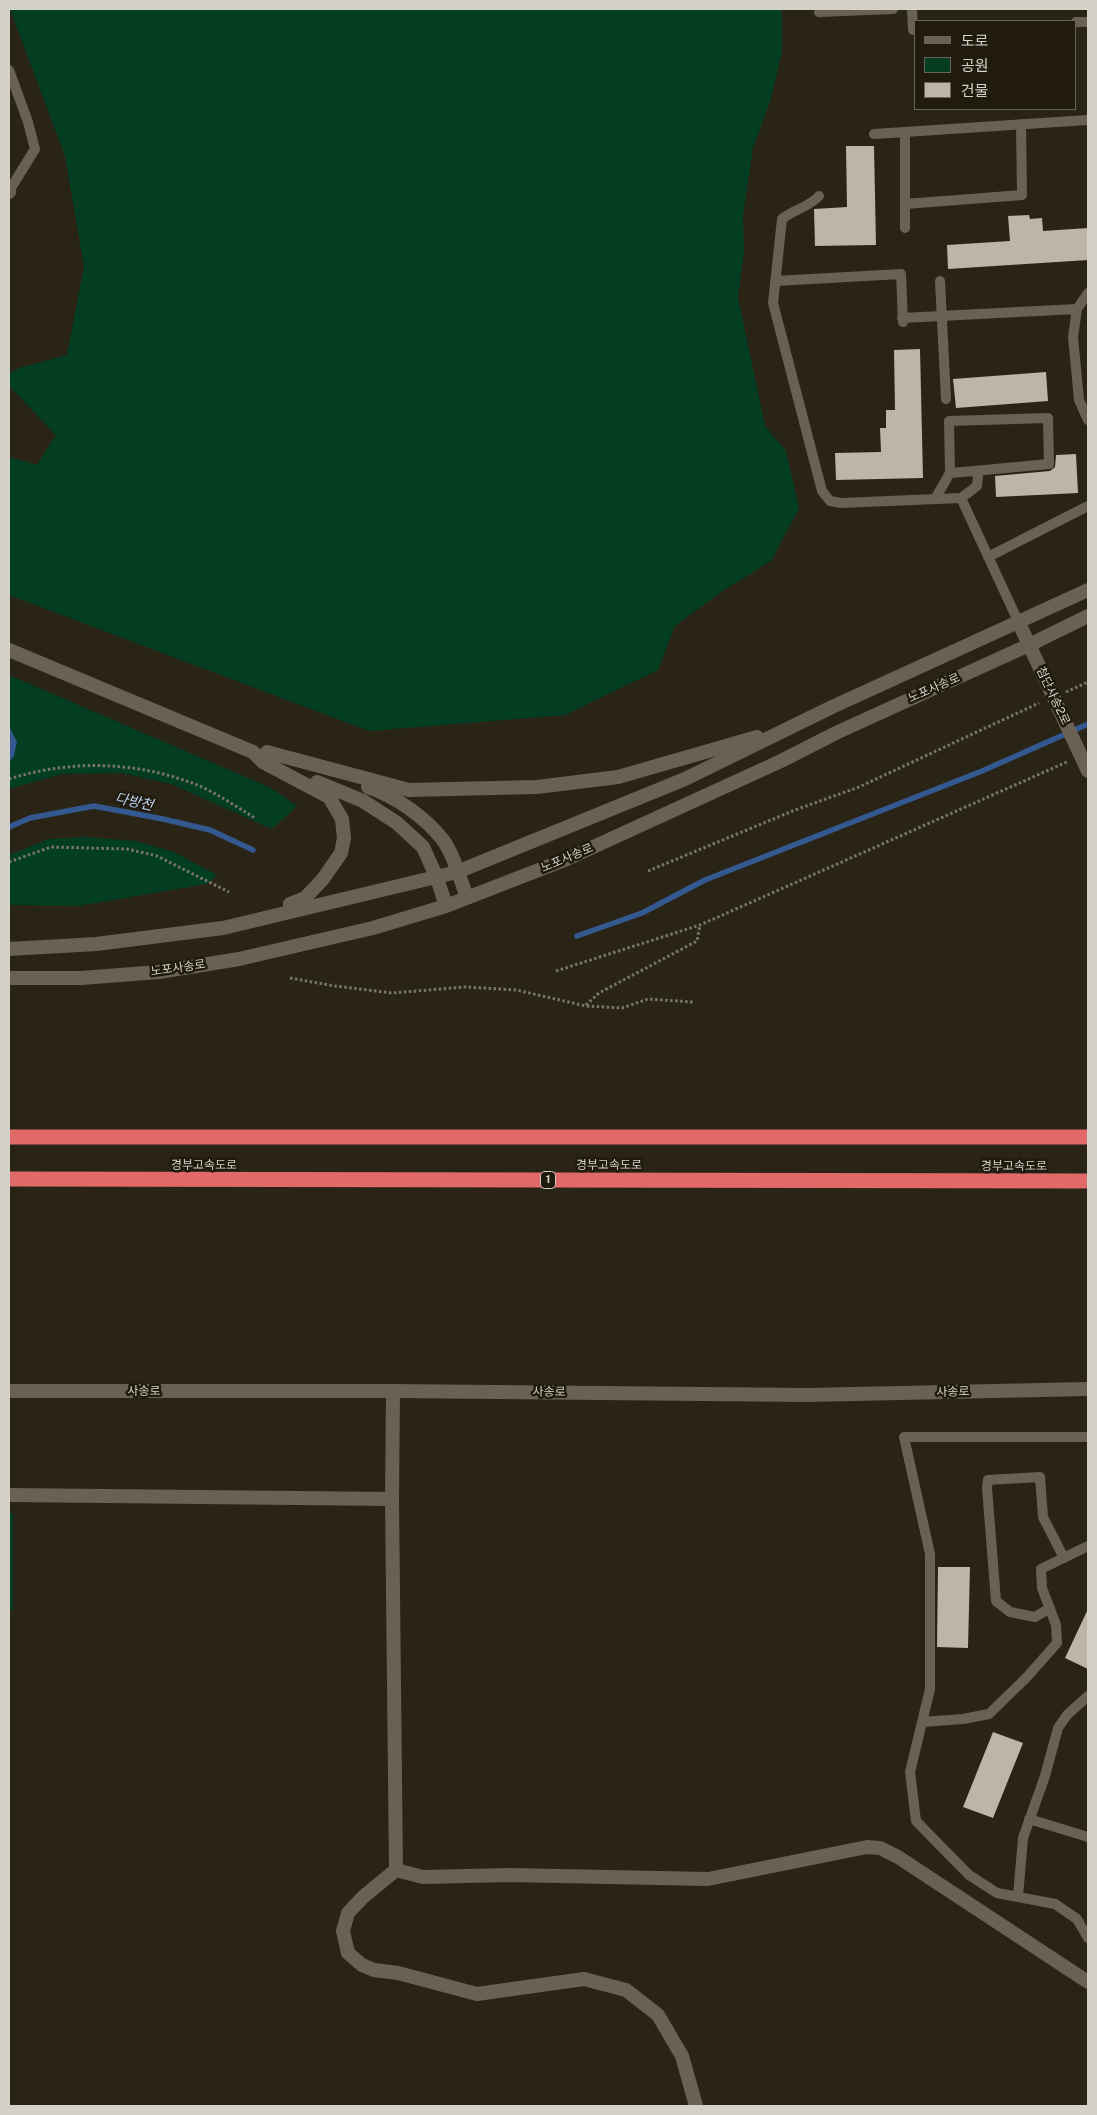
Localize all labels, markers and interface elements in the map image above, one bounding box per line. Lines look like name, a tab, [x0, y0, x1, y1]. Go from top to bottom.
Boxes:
legend	[914, 20, 1077, 110]
text: 도로	[961, 32, 989, 49]
text: 공원	[961, 57, 989, 74]
text: 건물	[961, 82, 989, 99]
street label: 첨단사송2로	[1033, 665, 1073, 727]
street label: 노포사송로	[906, 670, 962, 706]
water label: 다방천	[113, 790, 155, 814]
street label: 노포사송로	[539, 841, 595, 875]
street label: 노포사송로	[150, 957, 206, 979]
street label: 경부고속도로	[171, 1158, 237, 1172]
street label: 경부고속도로	[576, 1158, 642, 1172]
street label: 경부고속도로	[981, 1159, 1047, 1173]
road number: 1	[540, 1172, 556, 1188]
street label: 사송로	[127, 1384, 161, 1398]
street label: 사송로	[532, 1385, 566, 1399]
street label: 사송로	[936, 1385, 970, 1399]

